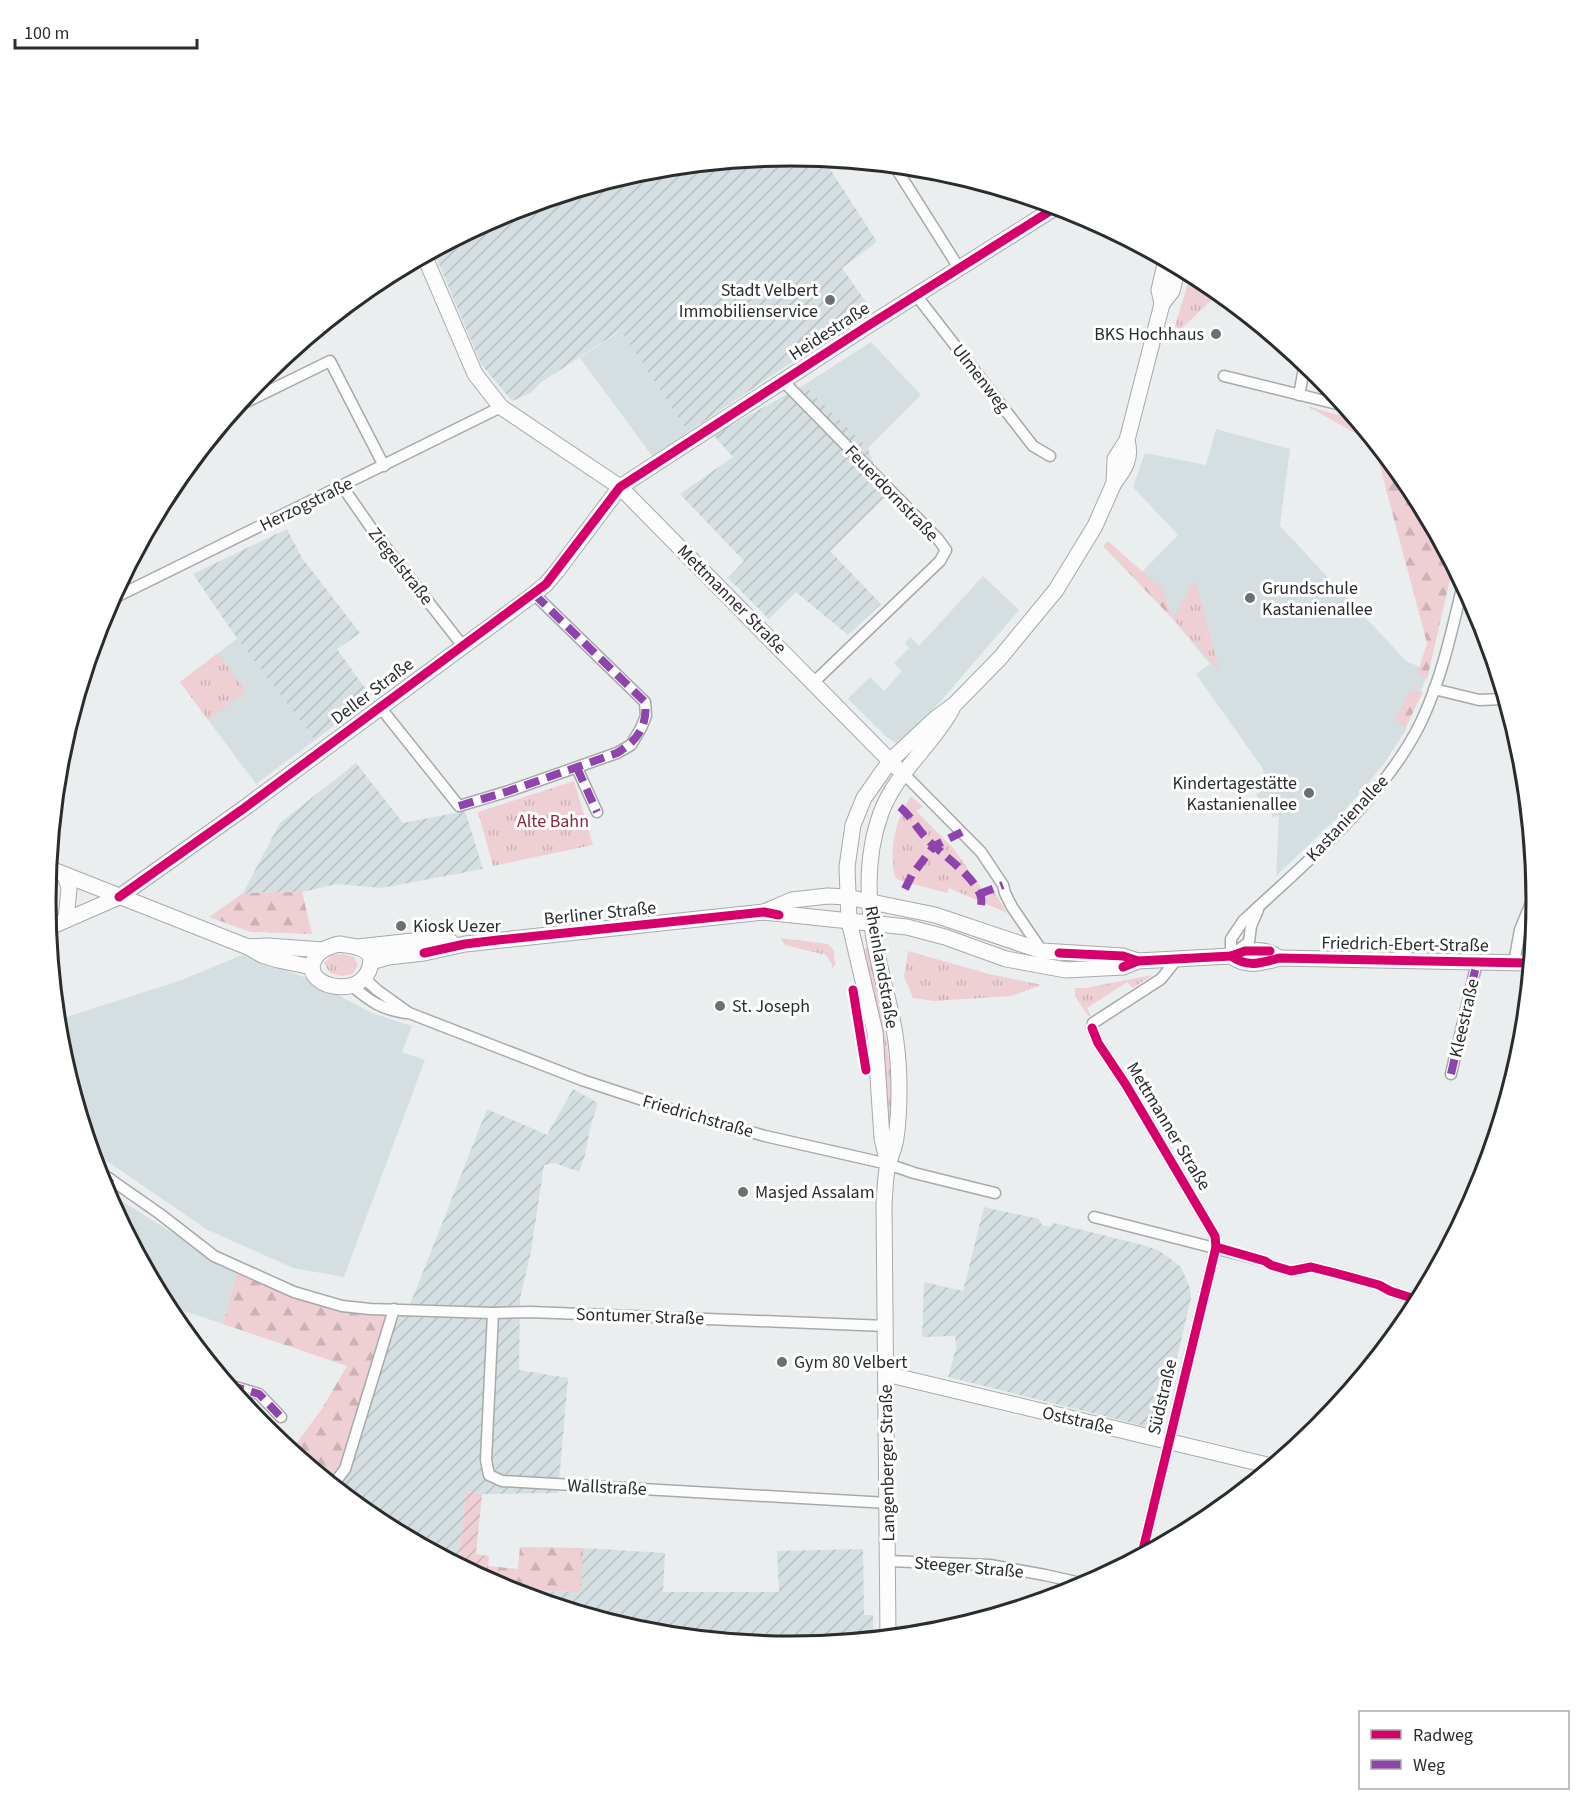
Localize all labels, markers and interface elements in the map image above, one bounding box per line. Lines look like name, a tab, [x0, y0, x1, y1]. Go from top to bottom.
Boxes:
scale bar	[15, 12, 196, 50]
text: 100 m	[24, 21, 69, 46]
place label: Stadt Velbert Immobilienservice	[679, 278, 818, 324]
marker: Stadt Velbert Immobilienservice	[823, 293, 837, 307]
street label: Heidestraße	[784, 296, 874, 367]
place label: BKS Hochhaus	[1094, 322, 1204, 347]
marker: BKS Hochhaus	[1209, 327, 1223, 341]
street label: Ulmenweg	[946, 339, 1015, 418]
street label: Feuerdornstraße	[839, 439, 944, 547]
street label: Herzogstraße	[256, 471, 357, 538]
street label: Ziegelstraße	[362, 522, 439, 611]
street label: Mettmanner Straße	[671, 539, 792, 660]
place label: Grundschule Kastanienallee	[1262, 576, 1373, 622]
marker: Grundschule Kastanienallee	[1243, 591, 1257, 605]
street label: Deller Straße	[326, 652, 419, 731]
street label: Kastanienallee	[1301, 769, 1394, 867]
place label: Kindertagestätte Kastanienallee	[1172, 771, 1297, 817]
marker: Kindertagestätte Kastanienallee	[1302, 786, 1316, 800]
park label: Alte Bahn	[517, 809, 589, 834]
street label: Berliner Straße	[543, 895, 658, 932]
street label: Rheinlandstraße	[858, 904, 905, 1030]
place label: Kiosk Uezer	[413, 914, 502, 939]
marker: Kiosk Uezer	[394, 919, 408, 933]
street label: Friedrich-Ebert-Straße	[1321, 931, 1489, 958]
street label: Kleestraße	[1443, 976, 1486, 1060]
place label: St. Joseph	[732, 994, 810, 1019]
marker: St. Joseph	[713, 999, 727, 1013]
street label: Mettmanner Straße	[1120, 1057, 1217, 1195]
street label: Friedrichstraße	[639, 1089, 756, 1144]
place label: Masjed Assalam	[755, 1180, 875, 1205]
marker: Masjed Assalam	[736, 1185, 750, 1199]
street label: Sontumer Straße	[575, 1302, 705, 1331]
place label: Gym 80 Velbert	[794, 1350, 907, 1375]
marker: Gym 80 Velbert	[775, 1355, 789, 1369]
street label: Südstraße	[1142, 1357, 1183, 1437]
street label: Langenberger Straße	[874, 1384, 901, 1542]
street label: Oststraße	[1040, 1400, 1116, 1441]
street label: Wallstraße	[567, 1473, 647, 1502]
street label: Steeger Straße	[913, 1550, 1025, 1585]
legend	[1359, 1711, 1569, 1789]
text: Radweg	[1413, 1723, 1473, 1748]
text: Weg	[1413, 1753, 1445, 1778]

